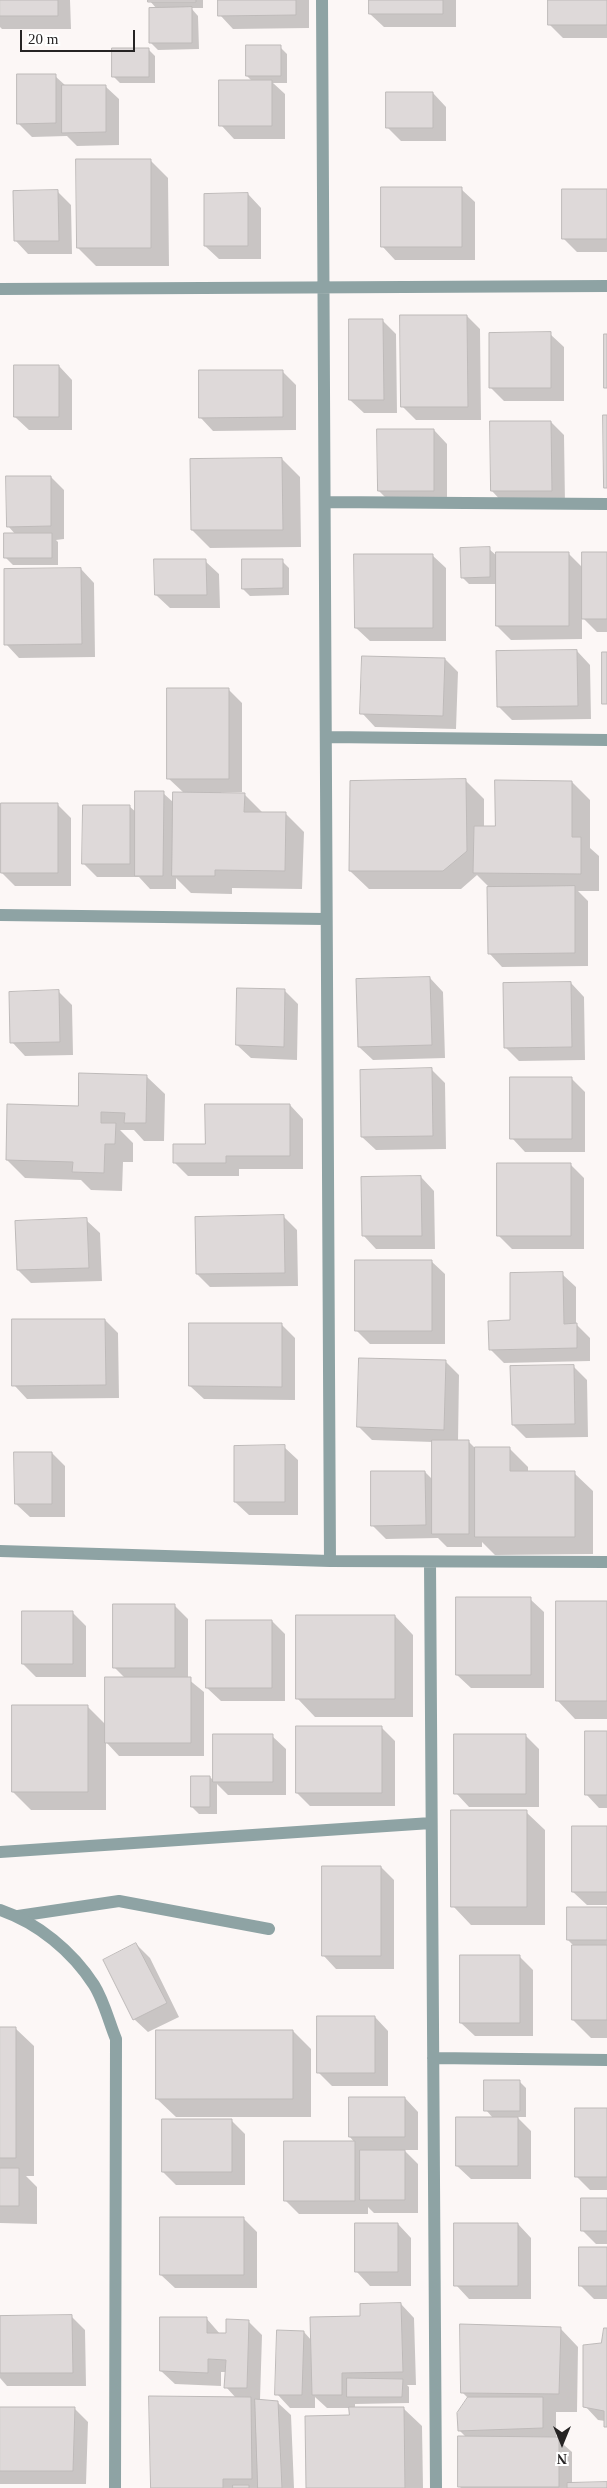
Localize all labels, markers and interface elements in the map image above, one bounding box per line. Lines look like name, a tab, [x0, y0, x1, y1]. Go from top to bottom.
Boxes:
scale bar	[22, 20, 138, 52]
text: 20 m	[28, 31, 58, 47]
north arrow	[537, 2418, 587, 2468]
text: N	[557, 2451, 567, 2466]

